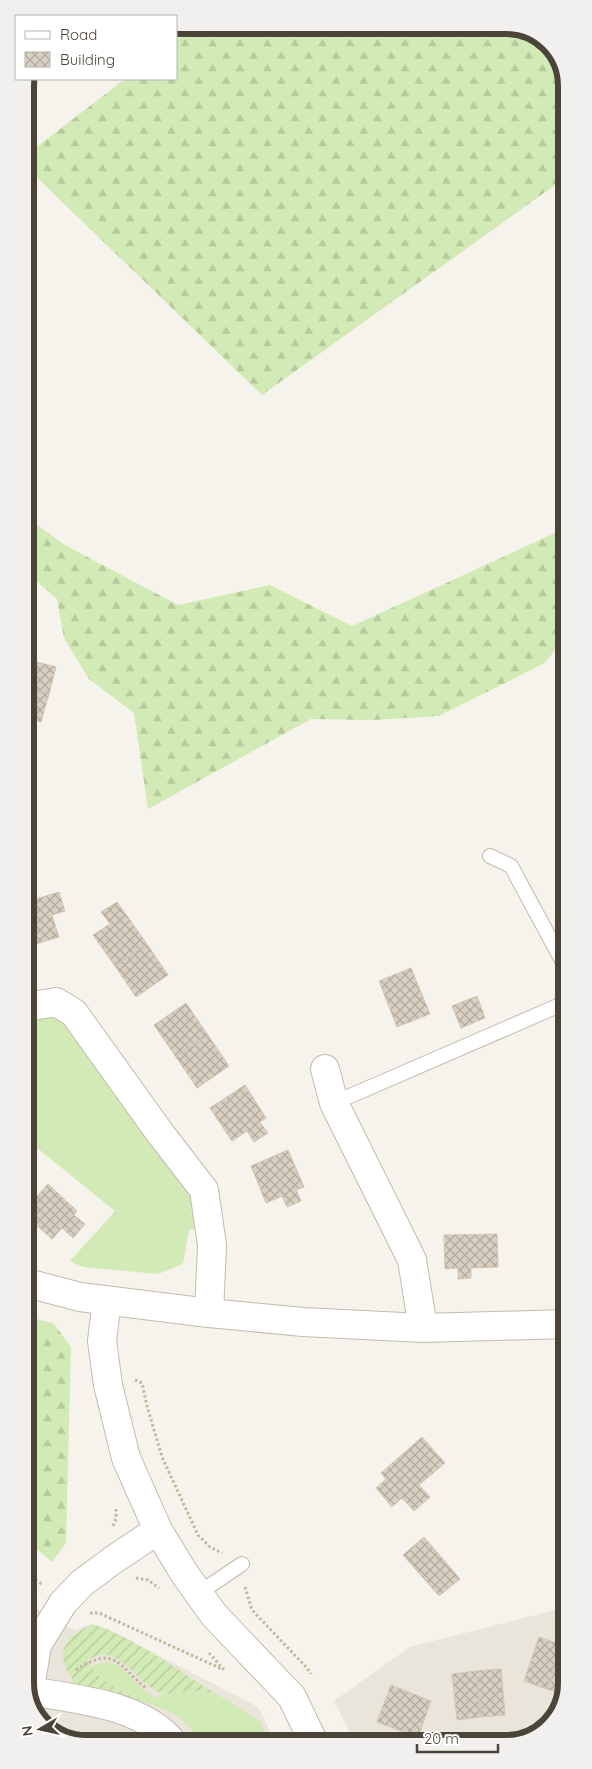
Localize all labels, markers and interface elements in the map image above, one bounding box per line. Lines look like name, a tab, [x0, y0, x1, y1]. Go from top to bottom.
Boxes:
legend	[15, 15, 178, 80]
text: Road	[60, 25, 97, 44]
text: Building	[60, 50, 115, 69]
north arrow	[15, 1704, 65, 1754]
scale bar	[417, 1722, 498, 1754]
text: N	[17, 1725, 37, 1738]
text: 20 m	[424, 1729, 459, 1748]

